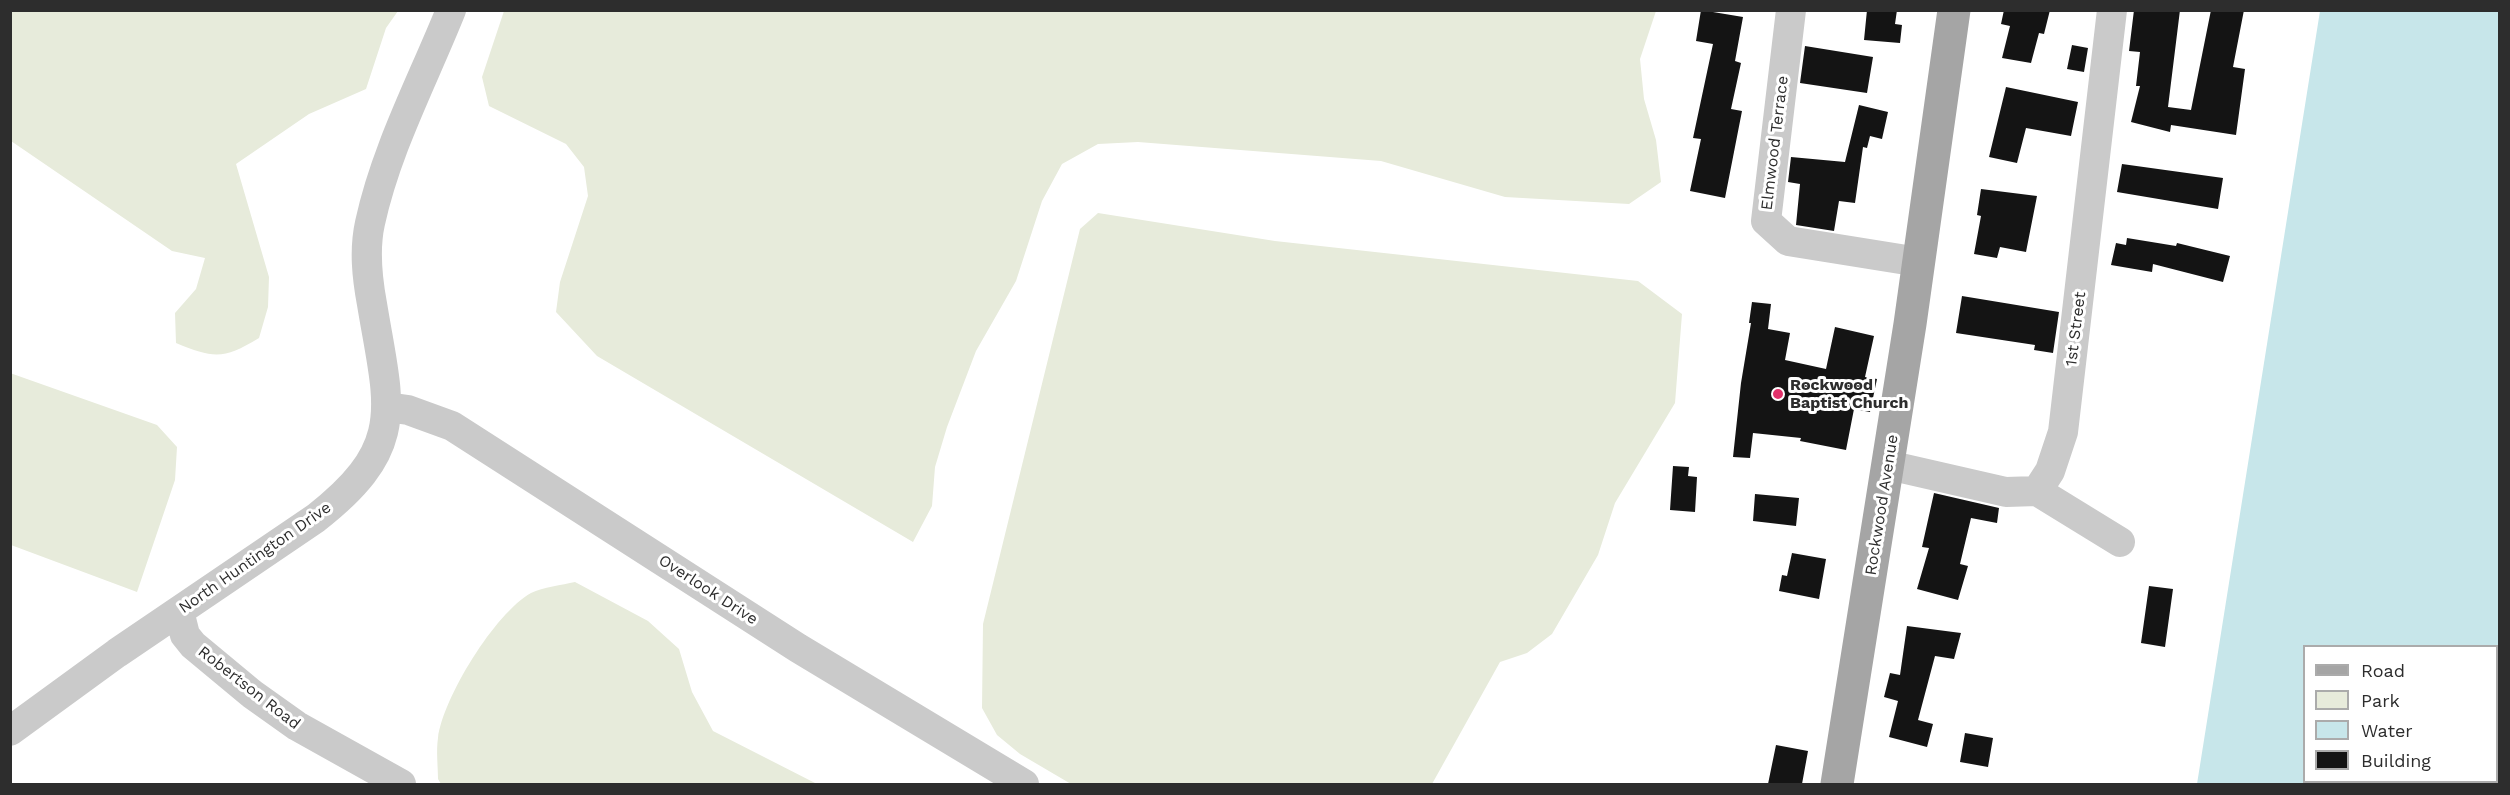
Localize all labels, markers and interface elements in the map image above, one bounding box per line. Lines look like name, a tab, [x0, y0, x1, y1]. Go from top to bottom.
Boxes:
street label: Elmwood Terrace	[1757, 75, 1793, 211]
street label: 1st Street	[2062, 291, 2090, 367]
place label: Rockwood Baptist Church	[1790, 375, 1908, 413]
marker: Rockwood Baptist Church	[1771, 387, 1785, 401]
street label: Rockwood Avenue	[1861, 433, 1903, 577]
street label: North Huntington Drive	[175, 498, 335, 618]
street label: Overlook Drive	[655, 551, 761, 629]
street label: Robertson Road	[194, 642, 304, 734]
legend	[2303, 645, 2498, 783]
text: Road	[2361, 660, 2405, 681]
text: Park	[2361, 690, 2400, 711]
text: Water	[2361, 720, 2413, 741]
text: Building	[2361, 750, 2431, 771]

